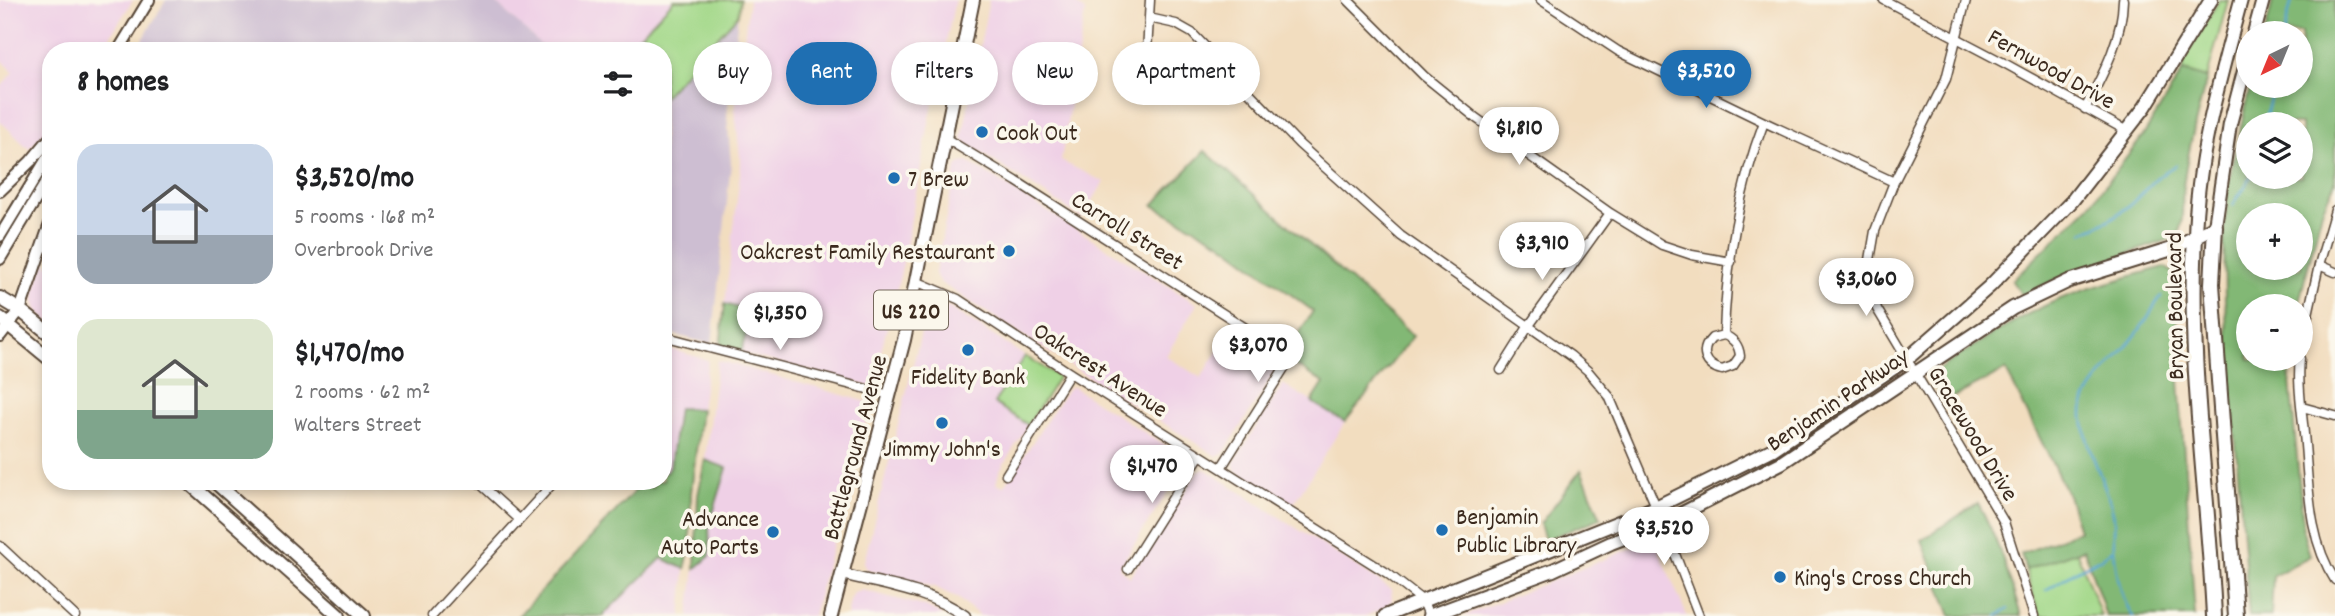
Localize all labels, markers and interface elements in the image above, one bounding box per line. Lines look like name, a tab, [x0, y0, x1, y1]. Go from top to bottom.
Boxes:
north arrow	[2236, 21, 2314, 98]
map controls	[2236, 21, 2313, 371]
street label: Fernwood Drive	[1981, 22, 2120, 120]
chip: Buy	[693, 42, 772, 105]
chip: Rent	[786, 42, 877, 105]
chip: Filters	[891, 42, 998, 105]
chip: New	[1012, 42, 1098, 105]
chip: Apartment	[1112, 42, 1260, 105]
pin: $3,520	[1649, 50, 1763, 110]
text: $3,520	[1676, 56, 1736, 89]
text: 8 homes	[77, 63, 169, 106]
icon: filters	[599, 65, 637, 103]
pin: $1,810	[1462, 108, 1576, 167]
button: layers	[2236, 112, 2313, 189]
text: $1,810	[1495, 113, 1543, 146]
place label: Cook Out	[996, 118, 1078, 152]
marker: Cook Out	[974, 124, 990, 140]
text: $3,520/mo	[294, 159, 414, 202]
place label: 7 Brew	[908, 164, 969, 198]
marker: 7 Brew	[886, 170, 902, 186]
icon: home	[133, 172, 217, 256]
street label: Carroll Street	[1064, 185, 1189, 281]
text: 5 rooms · 168 m²	[294, 202, 435, 235]
button: +	[2236, 203, 2313, 280]
pin: $3,910	[1485, 222, 1599, 282]
text: $3,910	[1515, 228, 1569, 261]
street label: Bryan Boulevard	[2159, 232, 2195, 380]
text: Overbrook Drive	[294, 235, 433, 268]
place label: Oakcrest Family Restaurant	[740, 237, 995, 271]
marker: Oakcrest Family Restaurant	[1001, 243, 1017, 259]
pin: $3,060	[1809, 258, 1923, 318]
text: $3,060	[1835, 264, 1897, 297]
road number: US 220	[874, 290, 948, 330]
pin: $1,350	[723, 292, 837, 352]
button: −	[2236, 294, 2313, 371]
text: $1,350	[753, 298, 807, 331]
street label: Oakcrest Avenue	[1025, 315, 1173, 428]
pin: $3,070	[1201, 324, 1315, 384]
text: $3,070	[1228, 330, 1288, 363]
text: $1,470/mo	[294, 334, 404, 377]
street label: Benjamin Parkway	[1761, 340, 1918, 462]
marker: Fidelity Bank	[960, 342, 976, 358]
icon: home	[133, 347, 217, 431]
street label: Battleground Avenue	[816, 351, 898, 544]
street label: Gracewood Drive	[1918, 361, 2025, 509]
place label: Fidelity Bank	[911, 362, 1025, 396]
text: 2 rooms · 62 m²	[294, 377, 430, 410]
text: Walters Street	[294, 410, 421, 443]
marker: Jimmy John's	[934, 415, 950, 431]
place label: Jimmy John's	[883, 434, 1001, 468]
pin: $1,470	[1095, 446, 1209, 505]
text: $1,470	[1126, 451, 1178, 484]
place label: Benjamin Public Library	[1456, 502, 1578, 564]
place label: Advance Auto Parts	[661, 504, 759, 566]
pin: $3,520	[1607, 508, 1721, 567]
text: $3,520	[1634, 513, 1694, 546]
marker: Benjamin Public Library	[1434, 522, 1450, 538]
marker: Advance Auto Parts	[765, 524, 781, 540]
place label: King's Cross Church	[1794, 563, 1971, 597]
marker: King's Cross Church	[1772, 569, 1788, 585]

